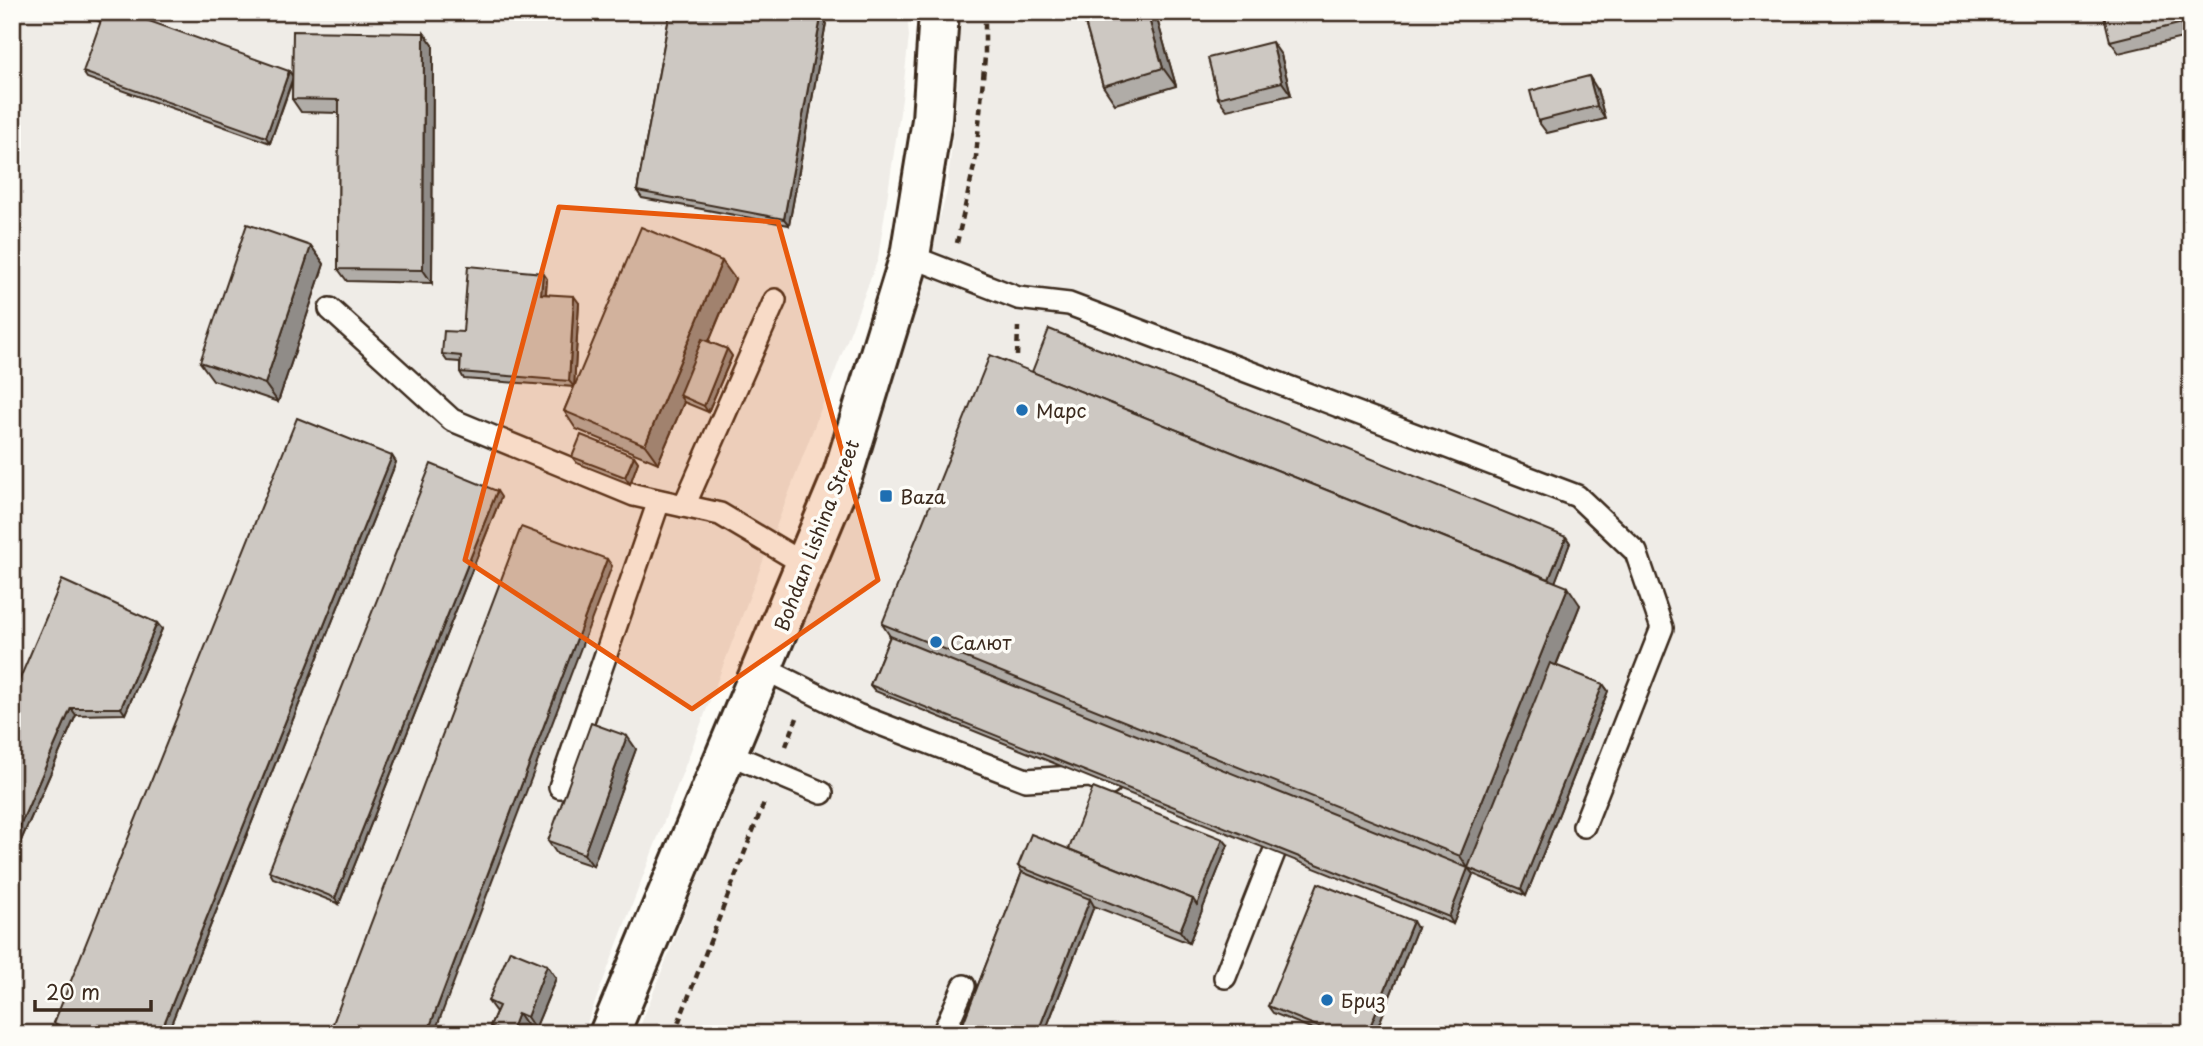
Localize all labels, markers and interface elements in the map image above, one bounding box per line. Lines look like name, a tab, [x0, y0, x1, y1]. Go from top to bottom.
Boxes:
place label: Марс	[1036, 396, 1086, 424]
marker: Марс	[1014, 402, 1030, 418]
street label: Bohdan Lishina Street	[767, 435, 866, 635]
place label: Baza	[900, 482, 946, 510]
marker: Baza	[878, 488, 894, 504]
place label: Салют	[950, 628, 1012, 656]
marker: Салют	[928, 634, 944, 650]
scale bar	[35, 969, 150, 1013]
text: 20 m	[46, 975, 100, 1007]
place label: Бриз	[1341, 986, 1386, 1014]
marker: Бриз	[1319, 992, 1335, 1008]

